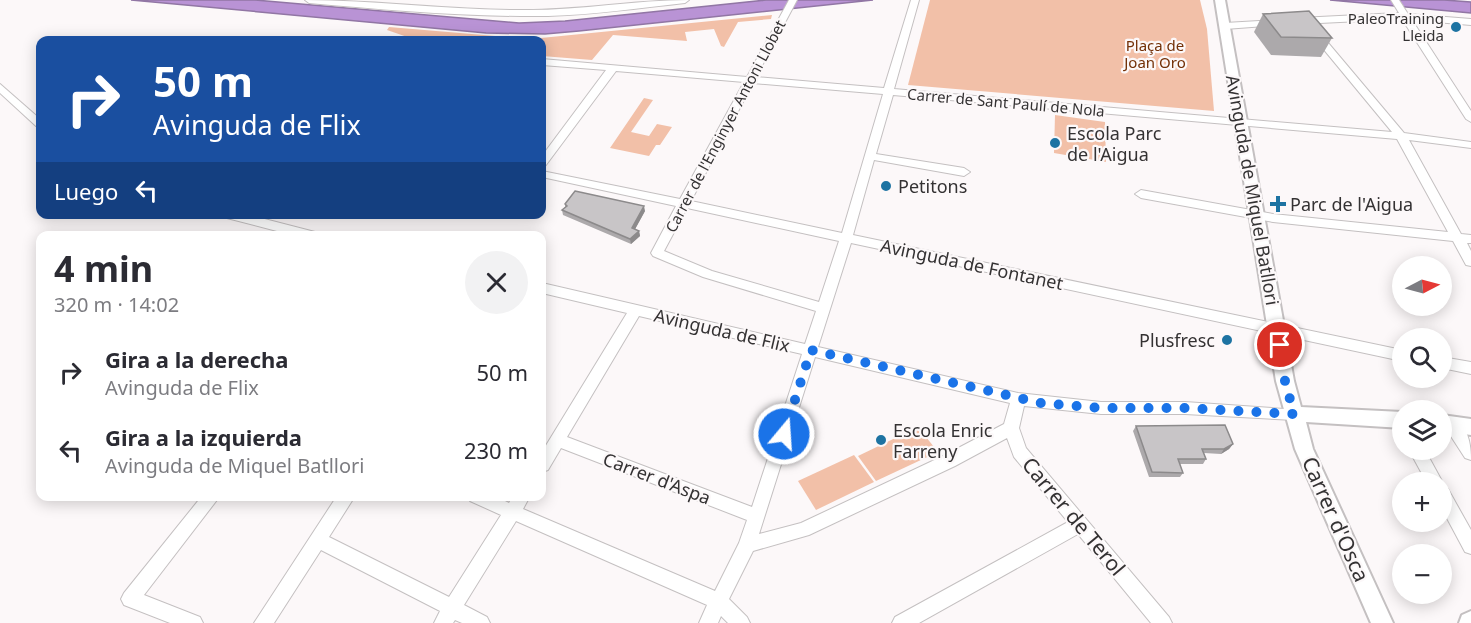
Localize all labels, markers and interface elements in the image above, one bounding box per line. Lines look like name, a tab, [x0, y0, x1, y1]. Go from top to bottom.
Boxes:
place label: PaleoTraining Lleida	[1348, 8, 1444, 45]
street label: Carrer de l'Enginyer Antoni Llobet	[660, 16, 790, 236]
marker: PaleoTraining Lleida	[1449, 20, 1463, 34]
park label: Plaça de Joan Oro	[1122, 35, 1186, 72]
text: 50 m	[153, 52, 253, 109]
icon: right	[54, 60, 132, 138]
street label: Avinguda de Miquel Batllori	[1221, 73, 1285, 307]
street label: Carrer de Sant Paulí de Nola	[906, 83, 1106, 121]
text: Avinguda de Flix	[153, 106, 361, 143]
place label: Escola Parc de l'Aigua	[1067, 121, 1162, 166]
marker: Escola Parc de l'Aigua	[1048, 136, 1062, 150]
icon: left	[130, 174, 163, 207]
place label: Petitons	[898, 174, 967, 198]
text: Luego	[54, 176, 118, 206]
marker: Petitons	[879, 179, 893, 193]
place label: Parc de l'Aigua	[1290, 192, 1413, 216]
marker: Parc de l'Aigua	[1271, 197, 1285, 211]
street label: Avinguda de Fontanet	[878, 233, 1066, 295]
text: 4 min	[54, 244, 153, 293]
button: close	[465, 251, 528, 314]
north arrow	[1392, 256, 1452, 316]
map controls	[1392, 256, 1452, 604]
text: 320 m · 14:02	[54, 291, 179, 318]
street label: Avinguda de Flix	[652, 303, 793, 357]
pin	[1254, 319, 1305, 370]
place label: Plusfresc	[1139, 328, 1215, 352]
icon: arrive	[1263, 328, 1296, 361]
button: search	[1392, 328, 1452, 388]
marker: Plusfresc	[1220, 333, 1234, 347]
text: Gira a la derecha	[105, 344, 289, 374]
icon: right	[54, 356, 87, 389]
text: 50 m	[477, 357, 528, 387]
text: Avinguda de Flix	[105, 374, 259, 401]
button: layers	[1392, 400, 1452, 460]
position arrow	[752, 402, 816, 466]
place label: Escola Enric Farreny	[893, 418, 993, 463]
text: Gira a la izquierda	[105, 422, 302, 452]
marker: Escola Enric Farreny	[874, 433, 888, 447]
icon: left	[54, 434, 87, 467]
text: 230 m	[464, 435, 528, 465]
street label: Carrer d'Aspa	[600, 446, 714, 510]
street label: Carrer de Terol	[1016, 451, 1132, 581]
text: Avinguda de Miquel Batllori	[105, 452, 365, 479]
street label: Carrer d'Osca	[1296, 452, 1376, 586]
button: +	[1392, 472, 1452, 532]
button: −	[1392, 544, 1452, 604]

